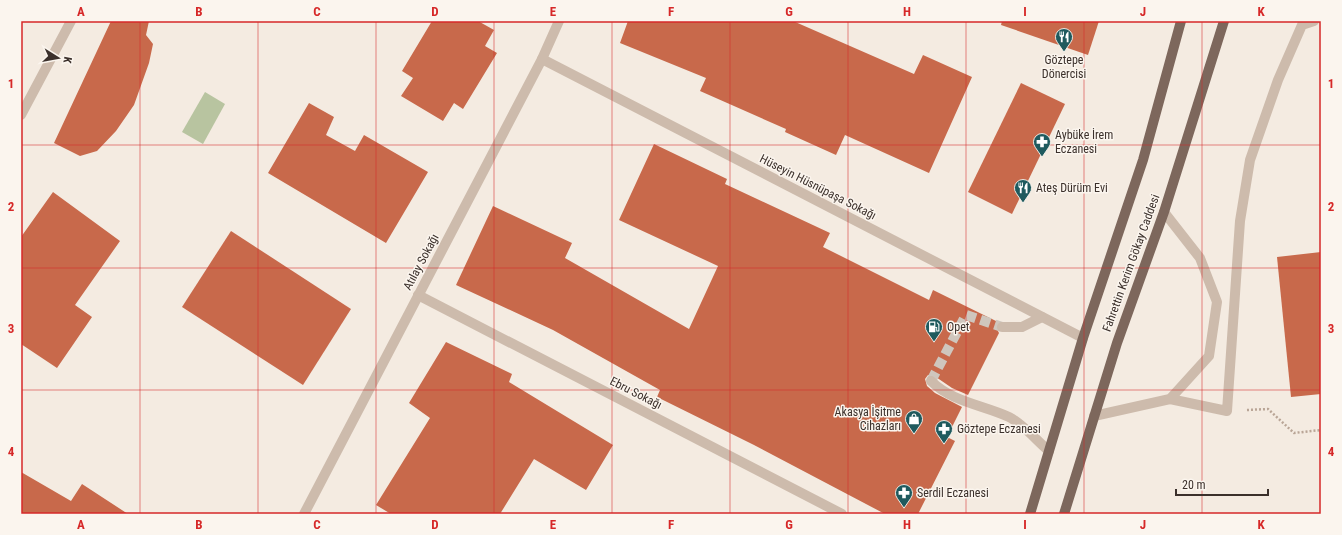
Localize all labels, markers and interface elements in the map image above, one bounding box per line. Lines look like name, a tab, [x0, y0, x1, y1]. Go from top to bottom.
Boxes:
text: A	[77, 4, 85, 19]
text: B	[195, 4, 203, 19]
text: C	[313, 4, 321, 19]
text: D	[431, 4, 439, 19]
text: E	[550, 4, 557, 19]
text: F	[668, 4, 674, 19]
text: G	[785, 4, 793, 19]
text: H	[903, 4, 911, 19]
text: I	[1023, 4, 1027, 19]
text: J	[1140, 4, 1146, 19]
text: K	[1257, 4, 1265, 19]
restaurant icon: Göztepe Dönercisi	[1054, 27, 1074, 52]
north arrow	[38, 38, 78, 78]
place label: Göztepe Dönercisi	[1042, 53, 1086, 81]
text: K	[60, 56, 74, 65]
text: 1	[8, 76, 14, 91]
text: 1	[1328, 76, 1334, 91]
place label: Aybüke İrem Eczanesi	[1055, 127, 1113, 156]
pharmacy icon: Aybüke İrem Eczanesi	[1032, 132, 1052, 157]
street label: Hüseyin Hüsnüpaşa Sokağı	[757, 152, 879, 222]
restaurant icon: Ateş Dürüm Evi	[1013, 178, 1033, 203]
place label: Ateş Dürüm Evi	[1036, 181, 1108, 195]
street label: Fahrettin Kerim Gökay Caddesi	[1100, 192, 1162, 334]
text: 2	[8, 199, 15, 214]
text: 2	[1328, 199, 1335, 214]
street label: Atılay Sokağı	[400, 232, 442, 292]
fuel station icon: Opet	[924, 317, 944, 342]
place label: Opet	[947, 320, 970, 334]
text: 3	[8, 321, 14, 336]
text: 3	[1328, 321, 1334, 336]
street label: Ebru Sokağı	[608, 374, 664, 412]
place label: Akasya İşitme Cihazları	[835, 404, 901, 433]
shop icon: Akasya İşitme Cihazları	[904, 409, 924, 434]
pharmacy icon: Göztepe Eczanesi	[934, 419, 954, 444]
place label: Göztepe Eczanesi	[957, 422, 1041, 436]
text: 4	[8, 444, 15, 459]
text: 4	[1328, 444, 1335, 459]
scale bar	[1176, 471, 1268, 497]
text: 20 m	[1182, 478, 1206, 492]
pharmacy icon: Serdil Eczanesi	[894, 483, 914, 508]
place label: Serdil Eczanesi	[917, 486, 989, 500]
text: A	[77, 517, 85, 532]
text: B	[195, 517, 203, 532]
text: C	[313, 517, 321, 532]
text: D	[431, 517, 439, 532]
text: E	[550, 517, 557, 532]
text: F	[668, 517, 674, 532]
text: G	[785, 517, 793, 532]
text: H	[903, 517, 911, 532]
text: I	[1023, 517, 1027, 532]
text: J	[1140, 517, 1146, 532]
text: K	[1257, 517, 1265, 532]

